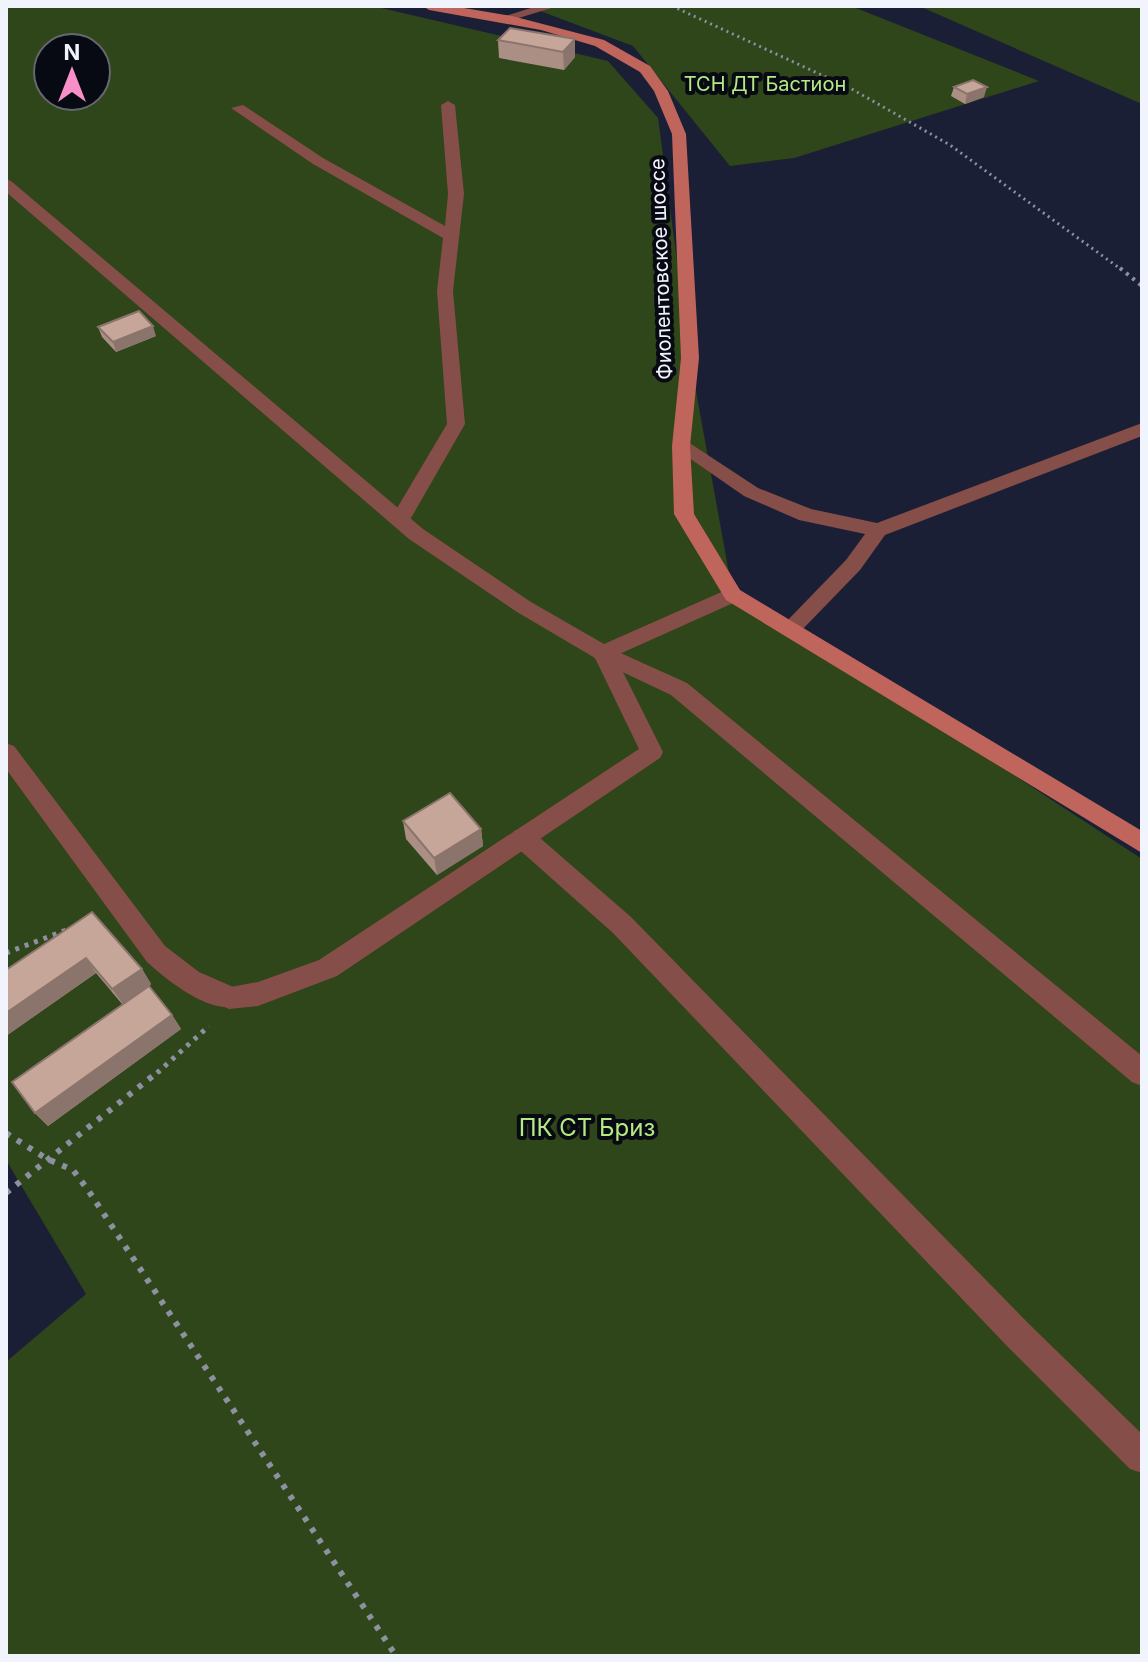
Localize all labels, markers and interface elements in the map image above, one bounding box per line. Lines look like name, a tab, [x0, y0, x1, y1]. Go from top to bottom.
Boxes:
north arrow	[32, 32, 112, 112]
text: N	[64, 39, 80, 65]
park label: ТСН ДТ Бастион	[684, 72, 846, 96]
street label: Фиолентовское шоссе	[645, 158, 677, 380]
park label: ПК СТ Бриз	[519, 1113, 655, 1142]

